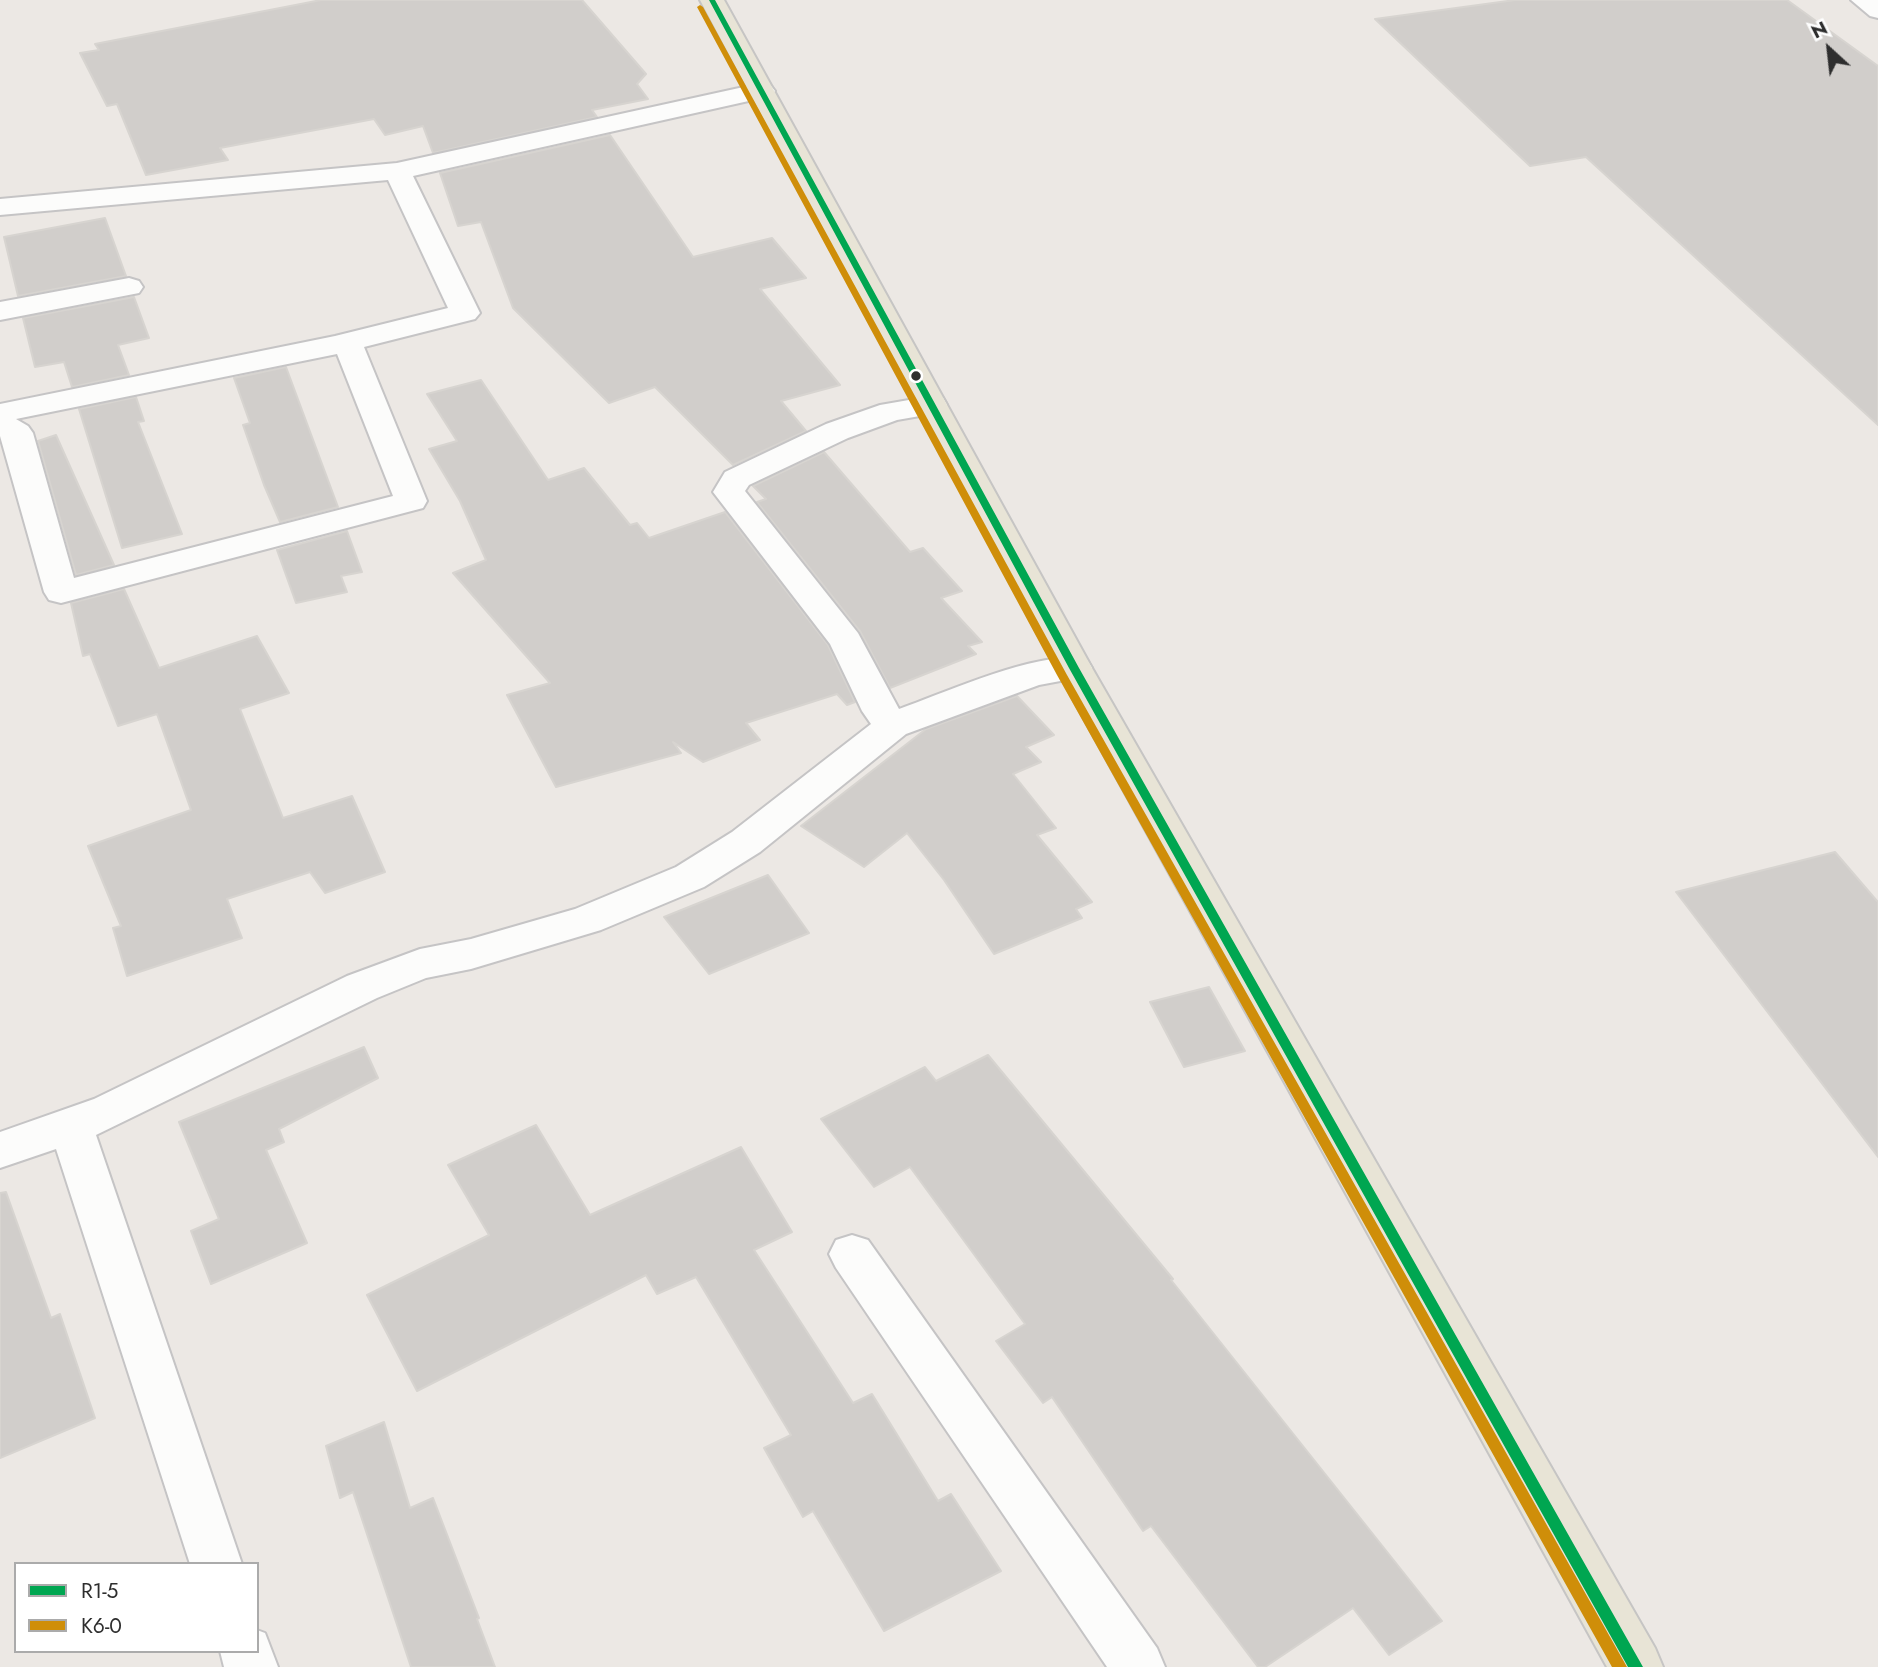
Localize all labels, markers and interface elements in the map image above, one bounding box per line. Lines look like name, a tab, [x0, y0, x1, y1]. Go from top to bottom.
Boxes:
north arrow	[1794, 14, 1864, 84]
text: N	[1806, 14, 1832, 45]
unlabelled marker	[909, 369, 923, 383]
legend	[14, 1562, 259, 1653]
text: R1-5	[81, 1576, 118, 1606]
text: K6-0	[81, 1611, 122, 1641]

